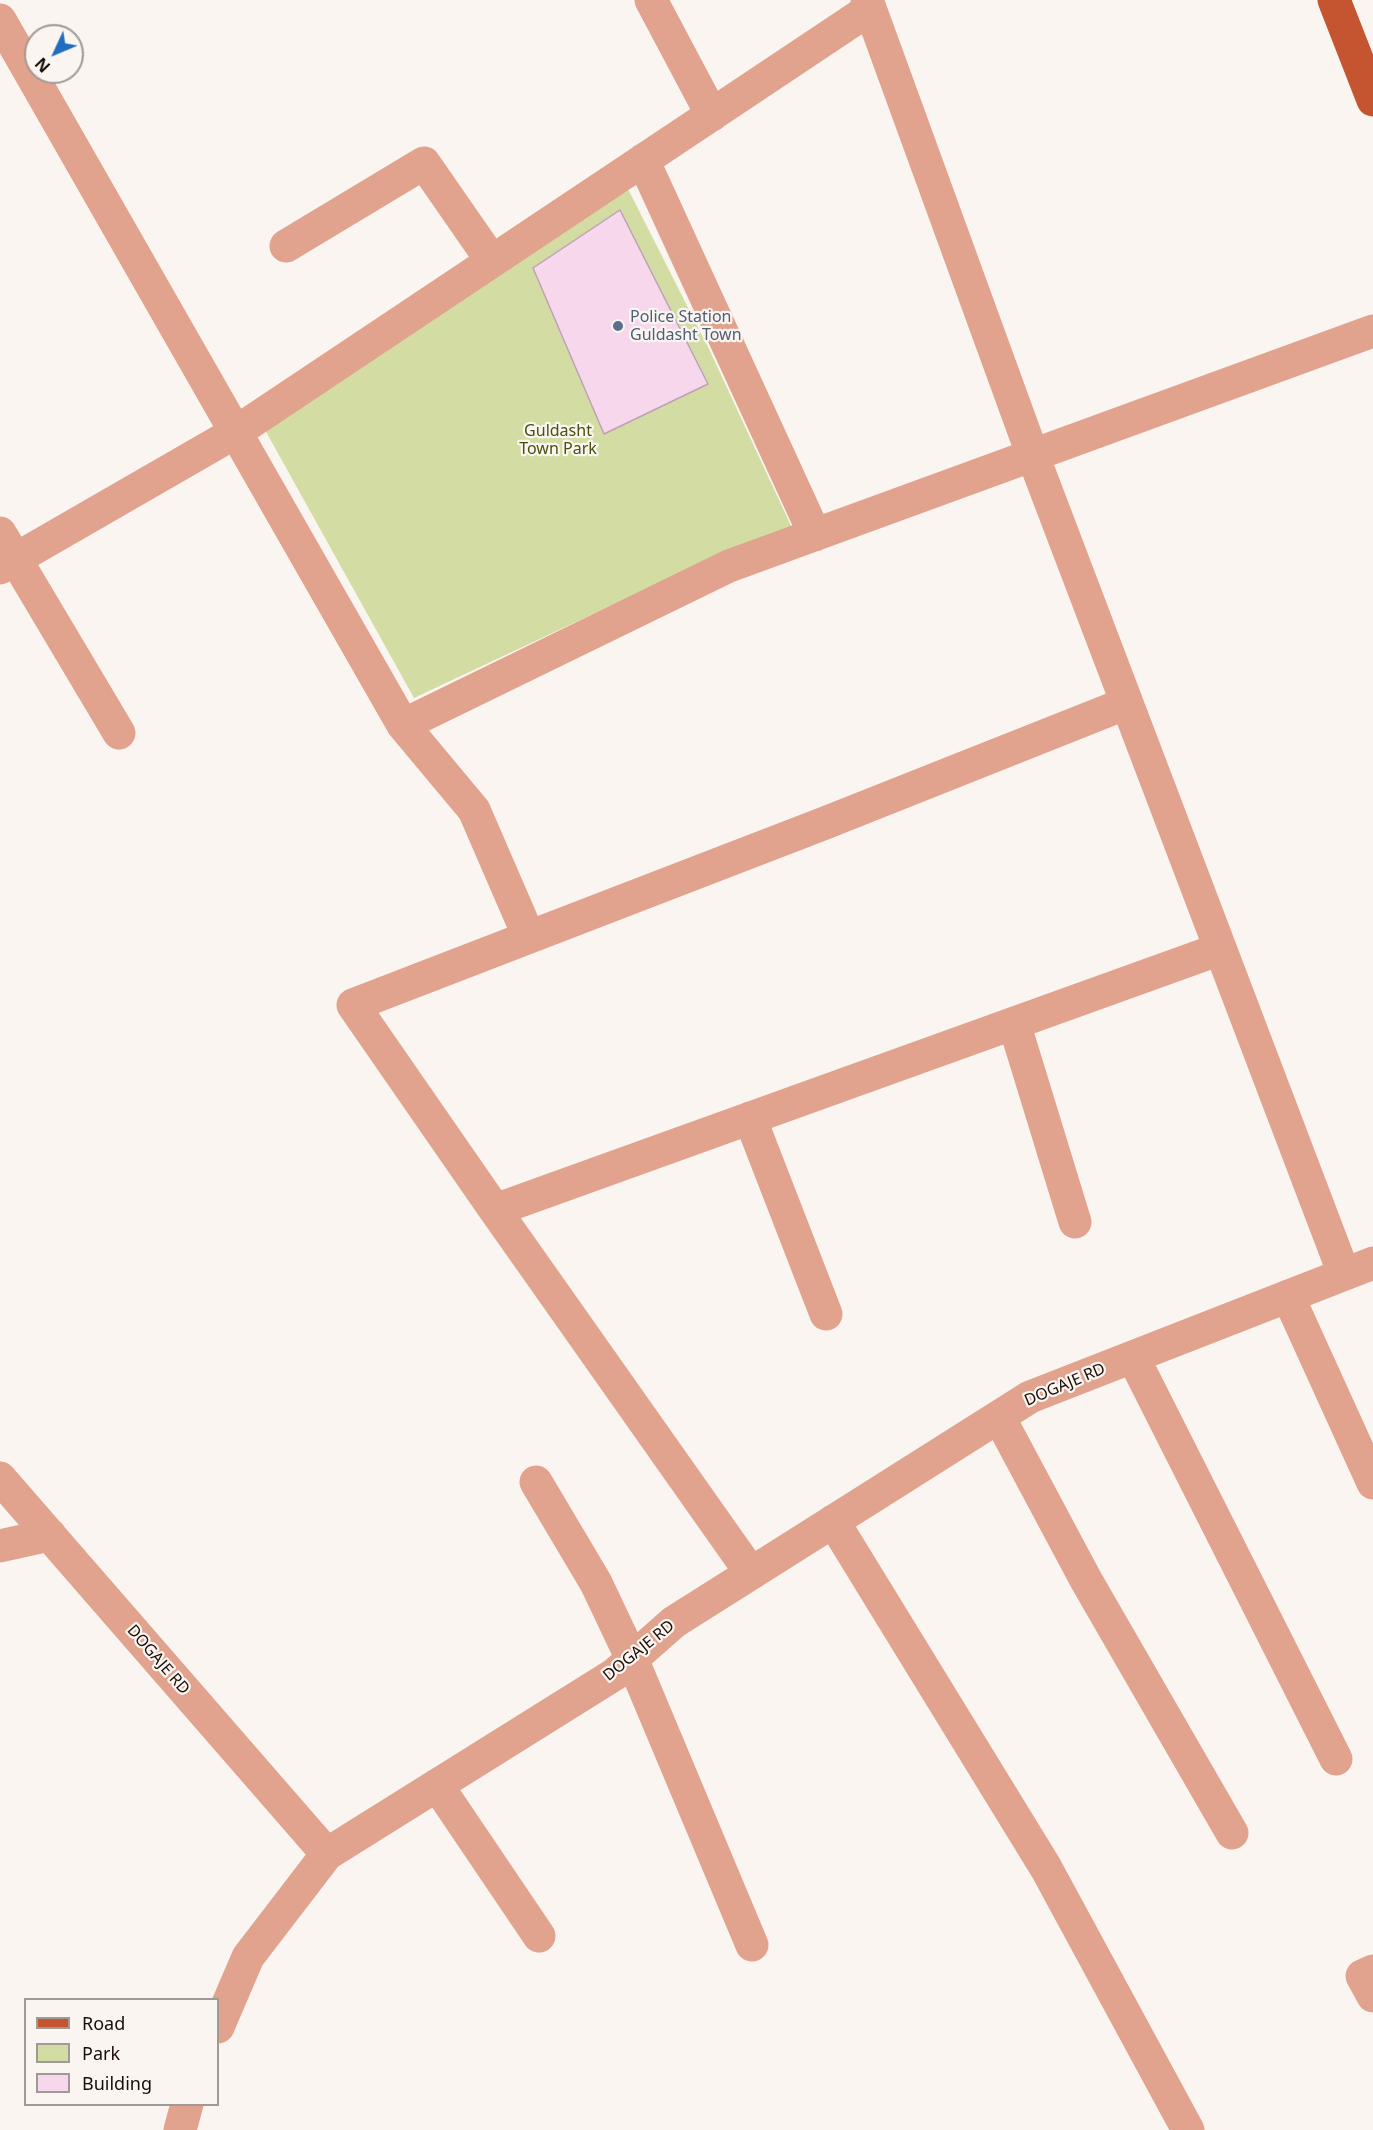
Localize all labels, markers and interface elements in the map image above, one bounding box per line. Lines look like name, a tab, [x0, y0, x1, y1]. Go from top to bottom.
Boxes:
north arrow	[24, 24, 84, 84]
text: N	[30, 53, 55, 77]
place label: Police Station Guldasht Town	[630, 307, 742, 345]
marker: Police Station Guldasht Town	[611, 319, 625, 333]
park label: Guldasht Town Park	[519, 421, 597, 459]
street label: DOGAJE RD	[1022, 1359, 1108, 1411]
street label: DOGAJE RD	[600, 1617, 678, 1685]
street label: DOGAJE RD	[123, 1621, 193, 1699]
legend	[24, 1998, 219, 2106]
text: Road	[82, 2011, 125, 2035]
text: Park	[82, 2041, 120, 2065]
text: Building	[82, 2071, 152, 2095]

